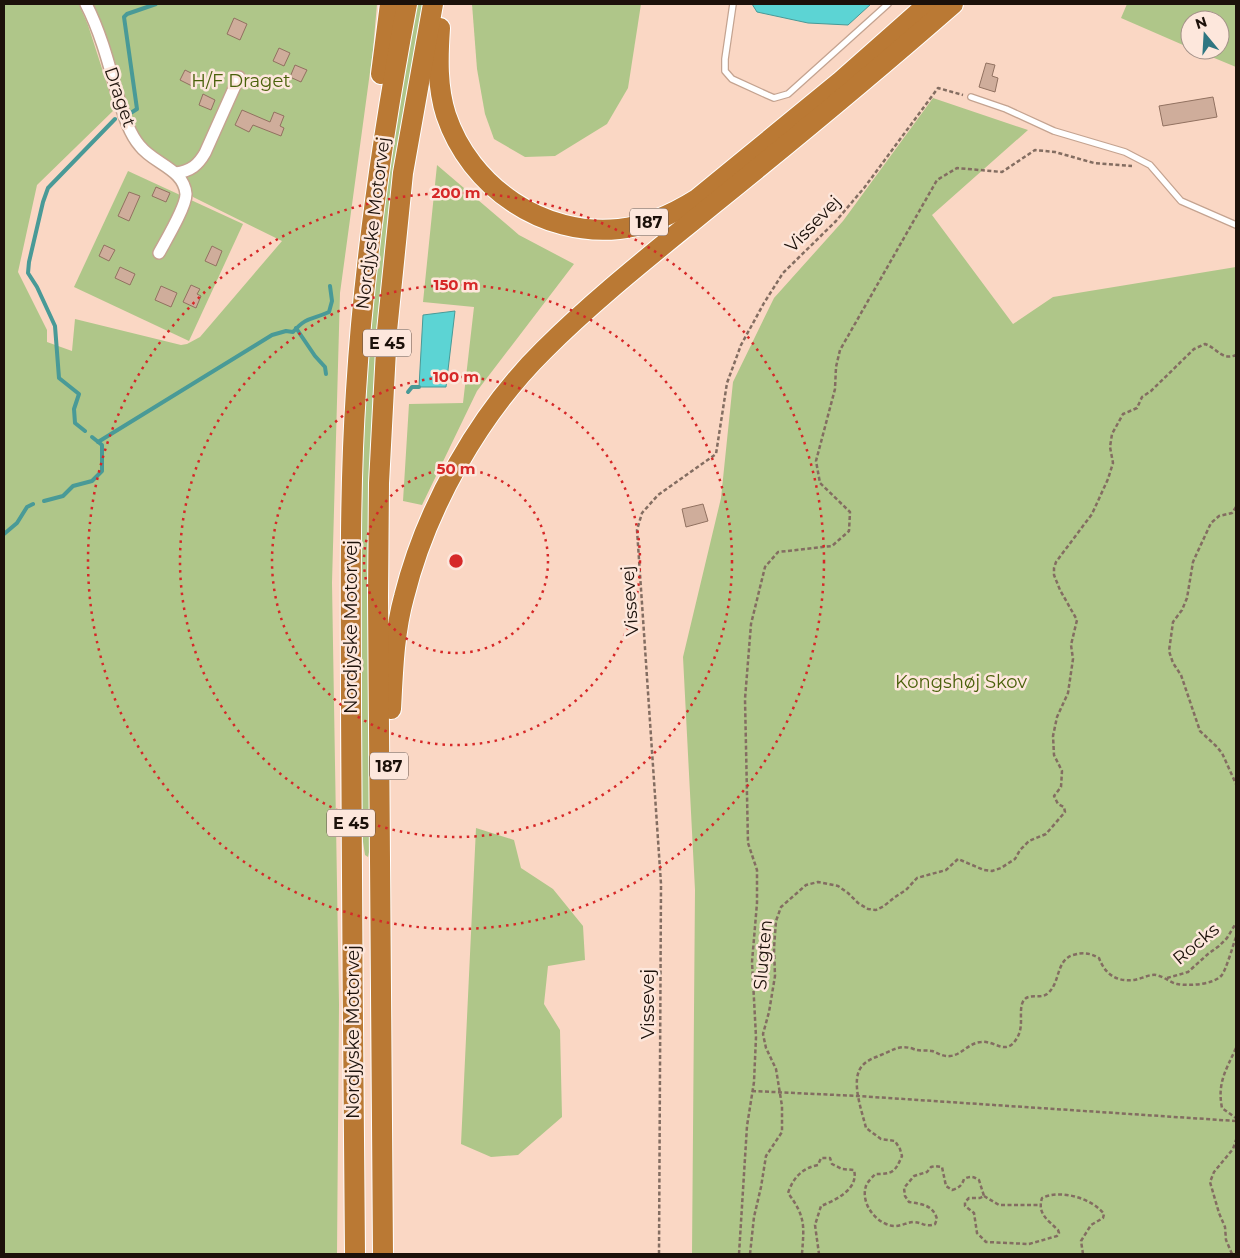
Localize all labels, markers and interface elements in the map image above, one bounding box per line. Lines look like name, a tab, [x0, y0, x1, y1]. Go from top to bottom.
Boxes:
north arrow	[1180, 10, 1230, 60]
text: N	[1193, 12, 1209, 33]
street label: Draget	[99, 64, 141, 130]
park label: H/F Draget	[191, 70, 291, 92]
street label: Nordjyske Motorvej	[351, 135, 395, 311]
text: 200 m	[431, 183, 481, 202]
street label: Vissevej	[781, 191, 845, 257]
road number: 187	[630, 208, 668, 236]
text: 150 m	[434, 275, 478, 294]
road number: E 45	[363, 329, 411, 356]
text: 100 m	[433, 367, 479, 386]
text: 50 m	[436, 459, 476, 478]
street label: Nordjyske Motorvej	[340, 540, 362, 714]
centre of rings	[447, 552, 465, 570]
street label: Vissevej	[617, 565, 643, 637]
park label: Kongshøj Skov	[895, 671, 1027, 693]
road number: 187	[370, 752, 408, 779]
road number: E 45	[327, 810, 375, 836]
street label: Rocks	[1168, 918, 1224, 970]
street label: Slugten	[749, 919, 777, 991]
street label: Nordjyske Motorvej	[342, 945, 364, 1119]
street label: Vissevej	[637, 969, 659, 1039]

